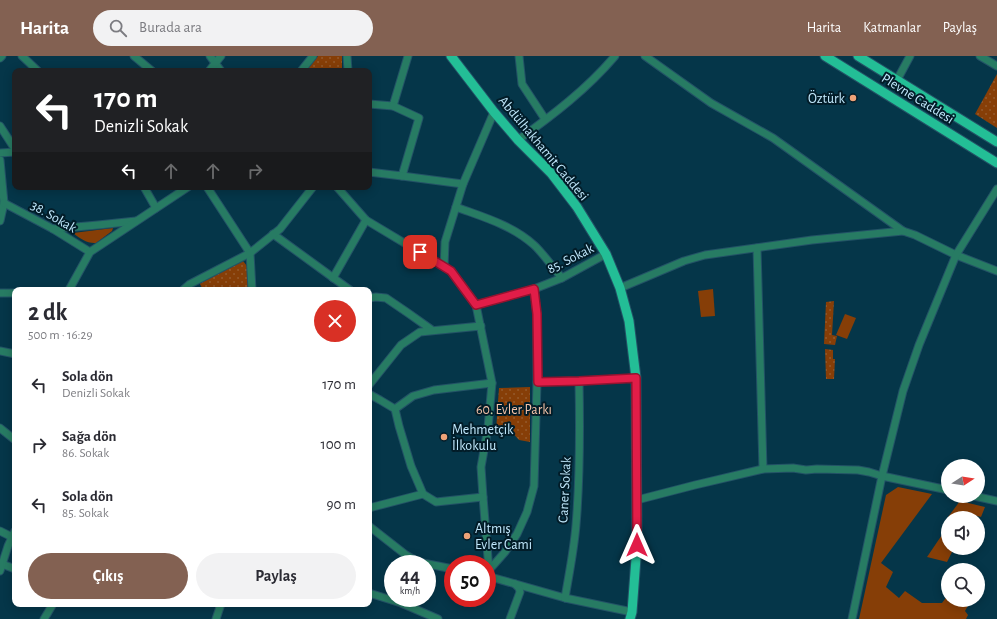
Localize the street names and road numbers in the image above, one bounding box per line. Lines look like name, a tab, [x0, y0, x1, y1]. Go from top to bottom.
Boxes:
street label: Plevne Caddesi	[879, 71, 956, 127]
street label: Abdülhakhamit Caddesi	[496, 94, 591, 204]
street label: 38. Sokak	[28, 198, 79, 236]
street label: 85. Sokak	[545, 241, 597, 277]
street label: Caner Sokak	[556, 456, 574, 524]

